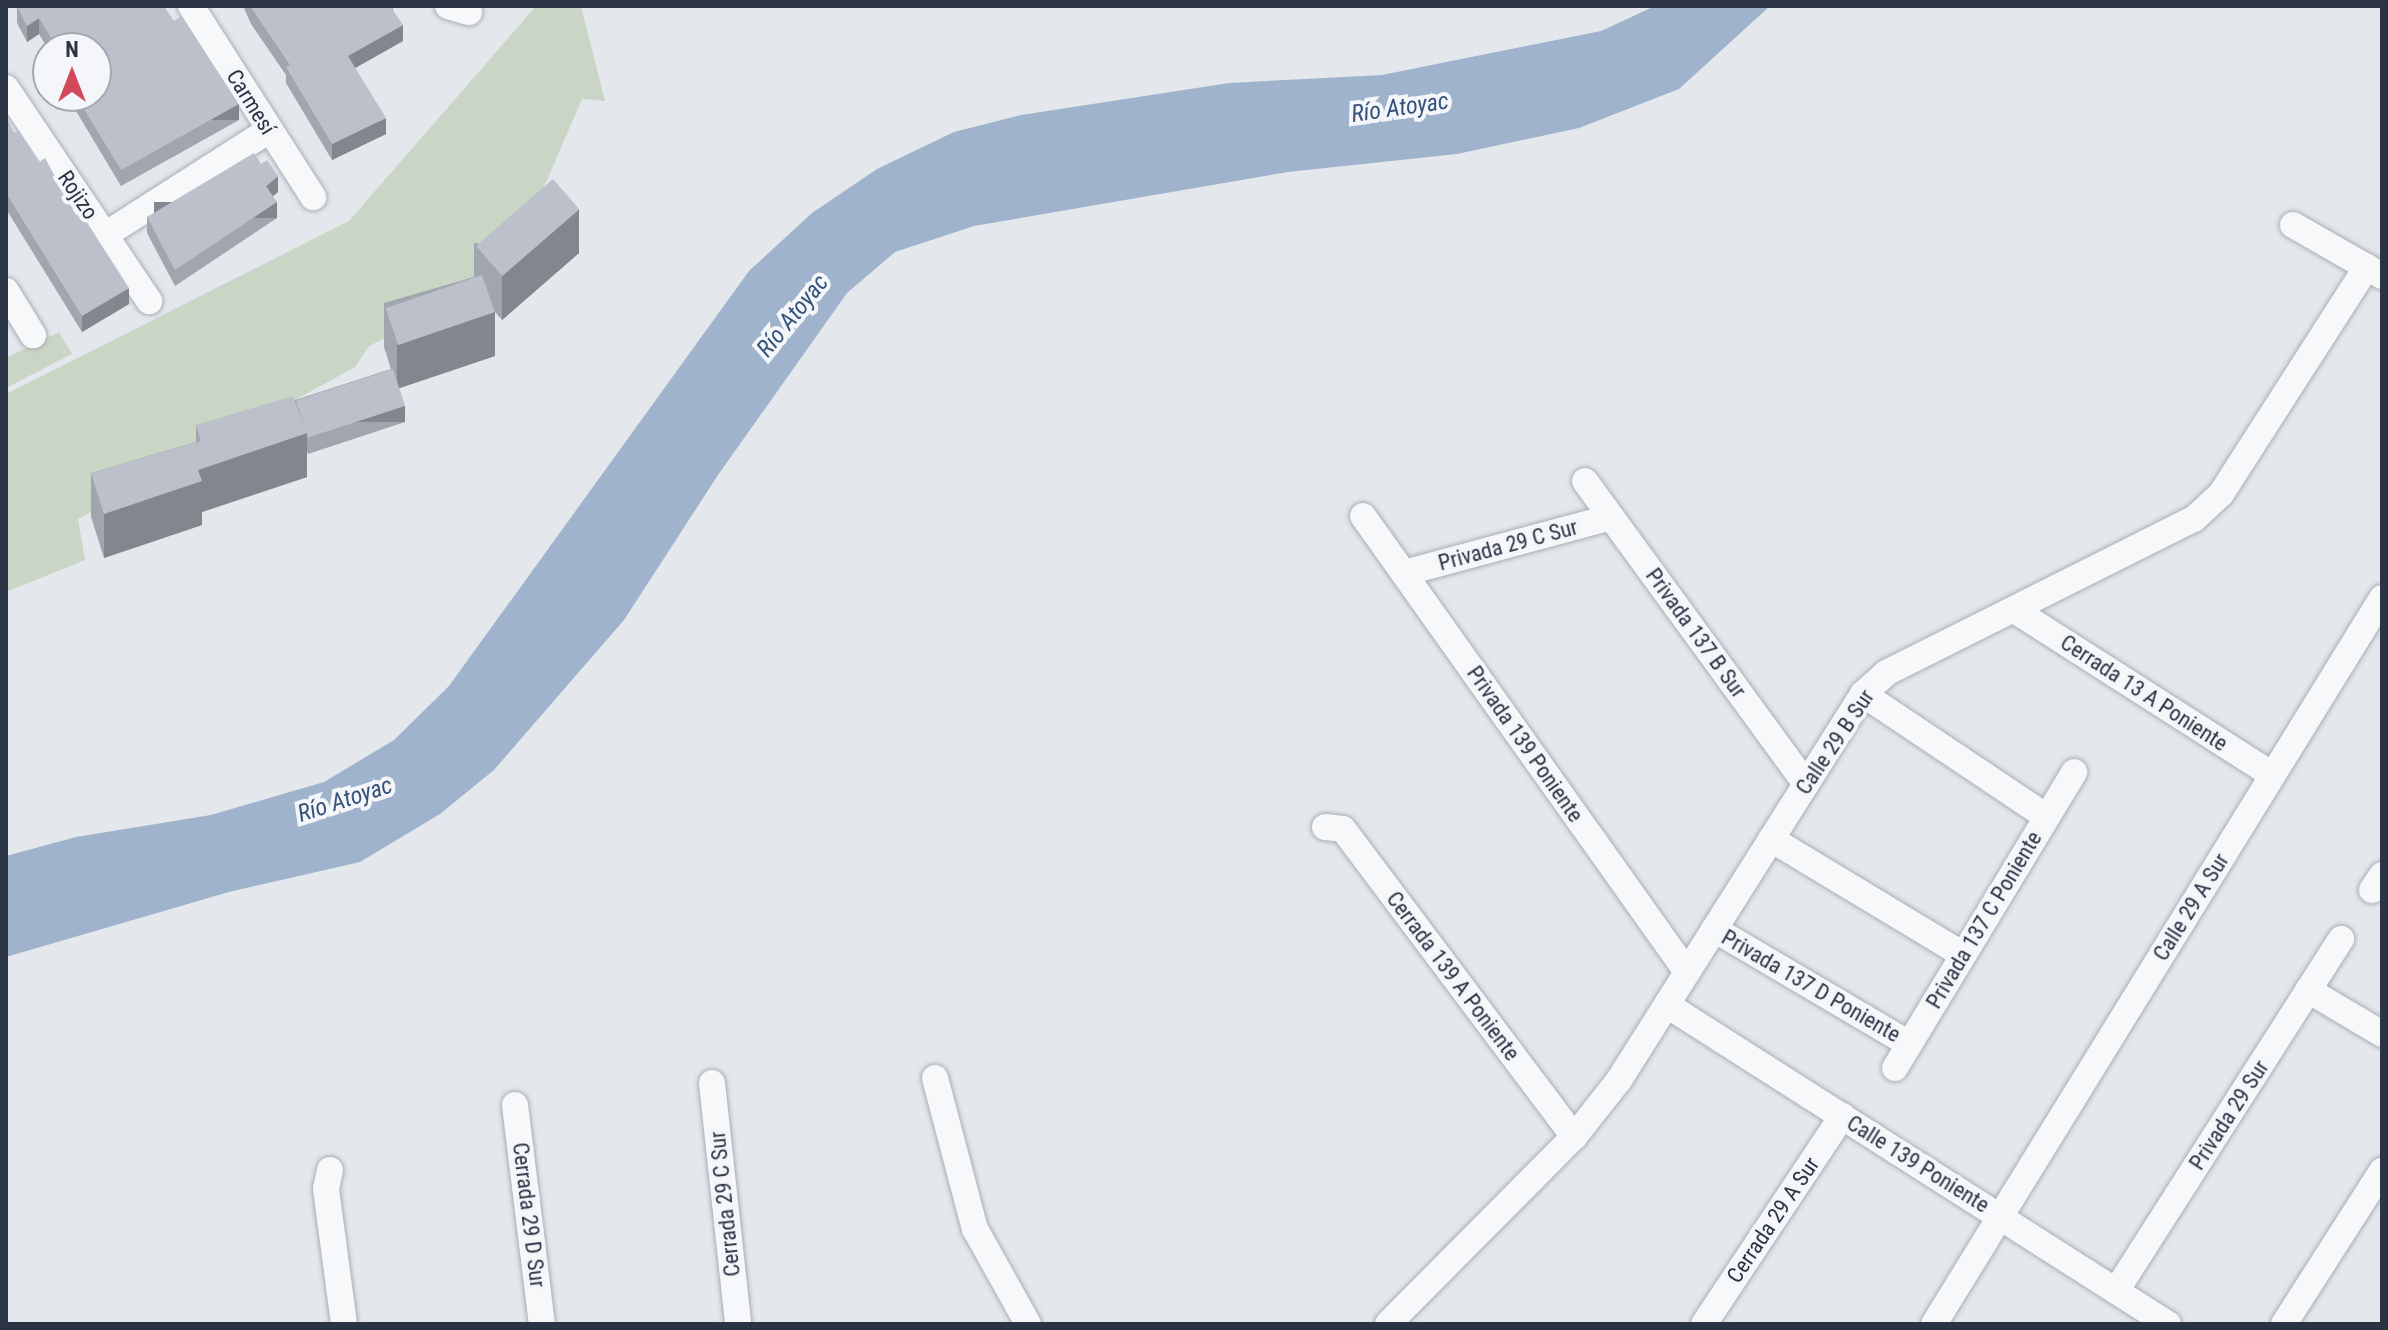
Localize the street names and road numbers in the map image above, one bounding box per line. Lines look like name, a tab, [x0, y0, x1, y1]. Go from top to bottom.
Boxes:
street label: Carmesí	[221, 65, 281, 139]
street label: Rojizo	[52, 166, 104, 224]
street label: Privada 29 C Sur	[1435, 514, 1581, 576]
street label: Privada 137 B Sur	[1640, 563, 1752, 703]
street label: Cerrada 13 A Poniente	[2056, 629, 2232, 757]
street label: Privada 139 Poniente	[1461, 661, 1589, 827]
street label: Calle 29 B Sur	[1790, 684, 1880, 800]
street label: Privada 137 C Poniente	[1921, 827, 2047, 1013]
street label: Calle 29 A Sur	[2148, 848, 2234, 966]
street label: Cerrada 139 A Poniente	[1381, 886, 1525, 1066]
street label: Privada 137 D Poniente	[1717, 924, 1905, 1048]
street label: Privada 29 Sur	[2184, 1055, 2274, 1175]
street label: Calle 139 Poniente	[1842, 1110, 1994, 1218]
street label: Cerrada 29 C Sur	[704, 1130, 746, 1278]
street label: Cerrada 29 D Sur	[507, 1141, 551, 1289]
street label: Cerrada 29 A Sur	[1721, 1152, 1825, 1288]

